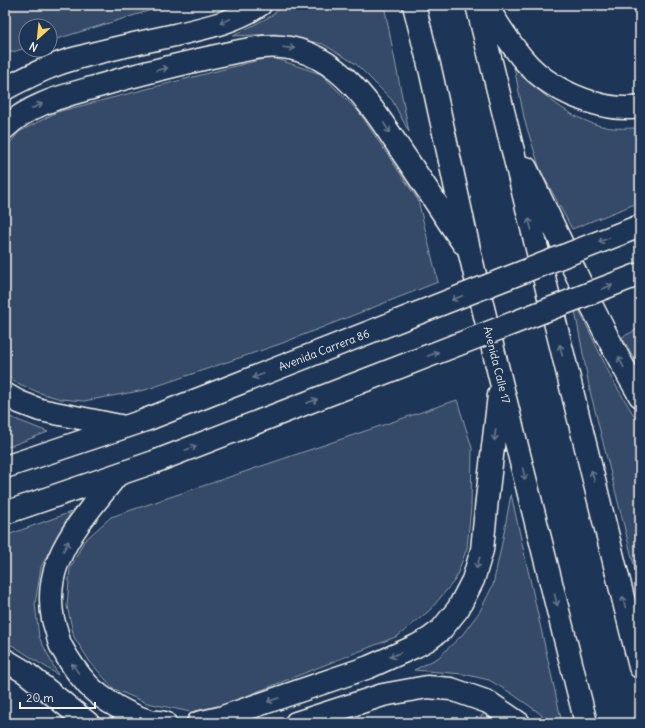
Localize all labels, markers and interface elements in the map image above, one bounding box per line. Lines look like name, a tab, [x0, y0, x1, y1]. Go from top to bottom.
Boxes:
north arrow	[18, 18, 58, 58]
one-way arrow	[220, 18, 232, 26]
text: N	[27, 39, 40, 55]
one-way arrow	[282, 44, 295, 52]
one-way arrow	[155, 64, 168, 72]
one-way arrow	[31, 102, 43, 109]
one-way arrow	[383, 122, 391, 134]
one-way arrow	[526, 218, 533, 231]
one-way arrow	[598, 236, 610, 244]
one-way arrow	[600, 283, 612, 291]
one-way arrow	[451, 294, 463, 302]
street label: Avenida Calle 17	[481, 325, 514, 406]
street label: Avenida Carrera 86	[276, 326, 372, 374]
one-way arrow	[557, 344, 565, 357]
one-way arrow	[427, 350, 439, 358]
one-way arrow	[617, 356, 624, 368]
one-way arrow	[252, 373, 264, 381]
one-way arrow	[305, 396, 317, 404]
one-way arrow	[491, 428, 499, 441]
one-way arrow	[184, 443, 196, 451]
one-way arrow	[521, 467, 528, 480]
one-way arrow	[588, 470, 596, 483]
one-way arrow	[62, 540, 70, 552]
one-way arrow	[474, 557, 481, 570]
one-way arrow	[552, 594, 560, 607]
one-way arrow	[620, 596, 627, 609]
one-way arrow	[389, 652, 401, 660]
one-way arrow	[71, 663, 79, 674]
scale bar	[20, 684, 95, 710]
text: 20 m	[26, 690, 54, 705]
one-way arrow	[266, 697, 279, 704]

